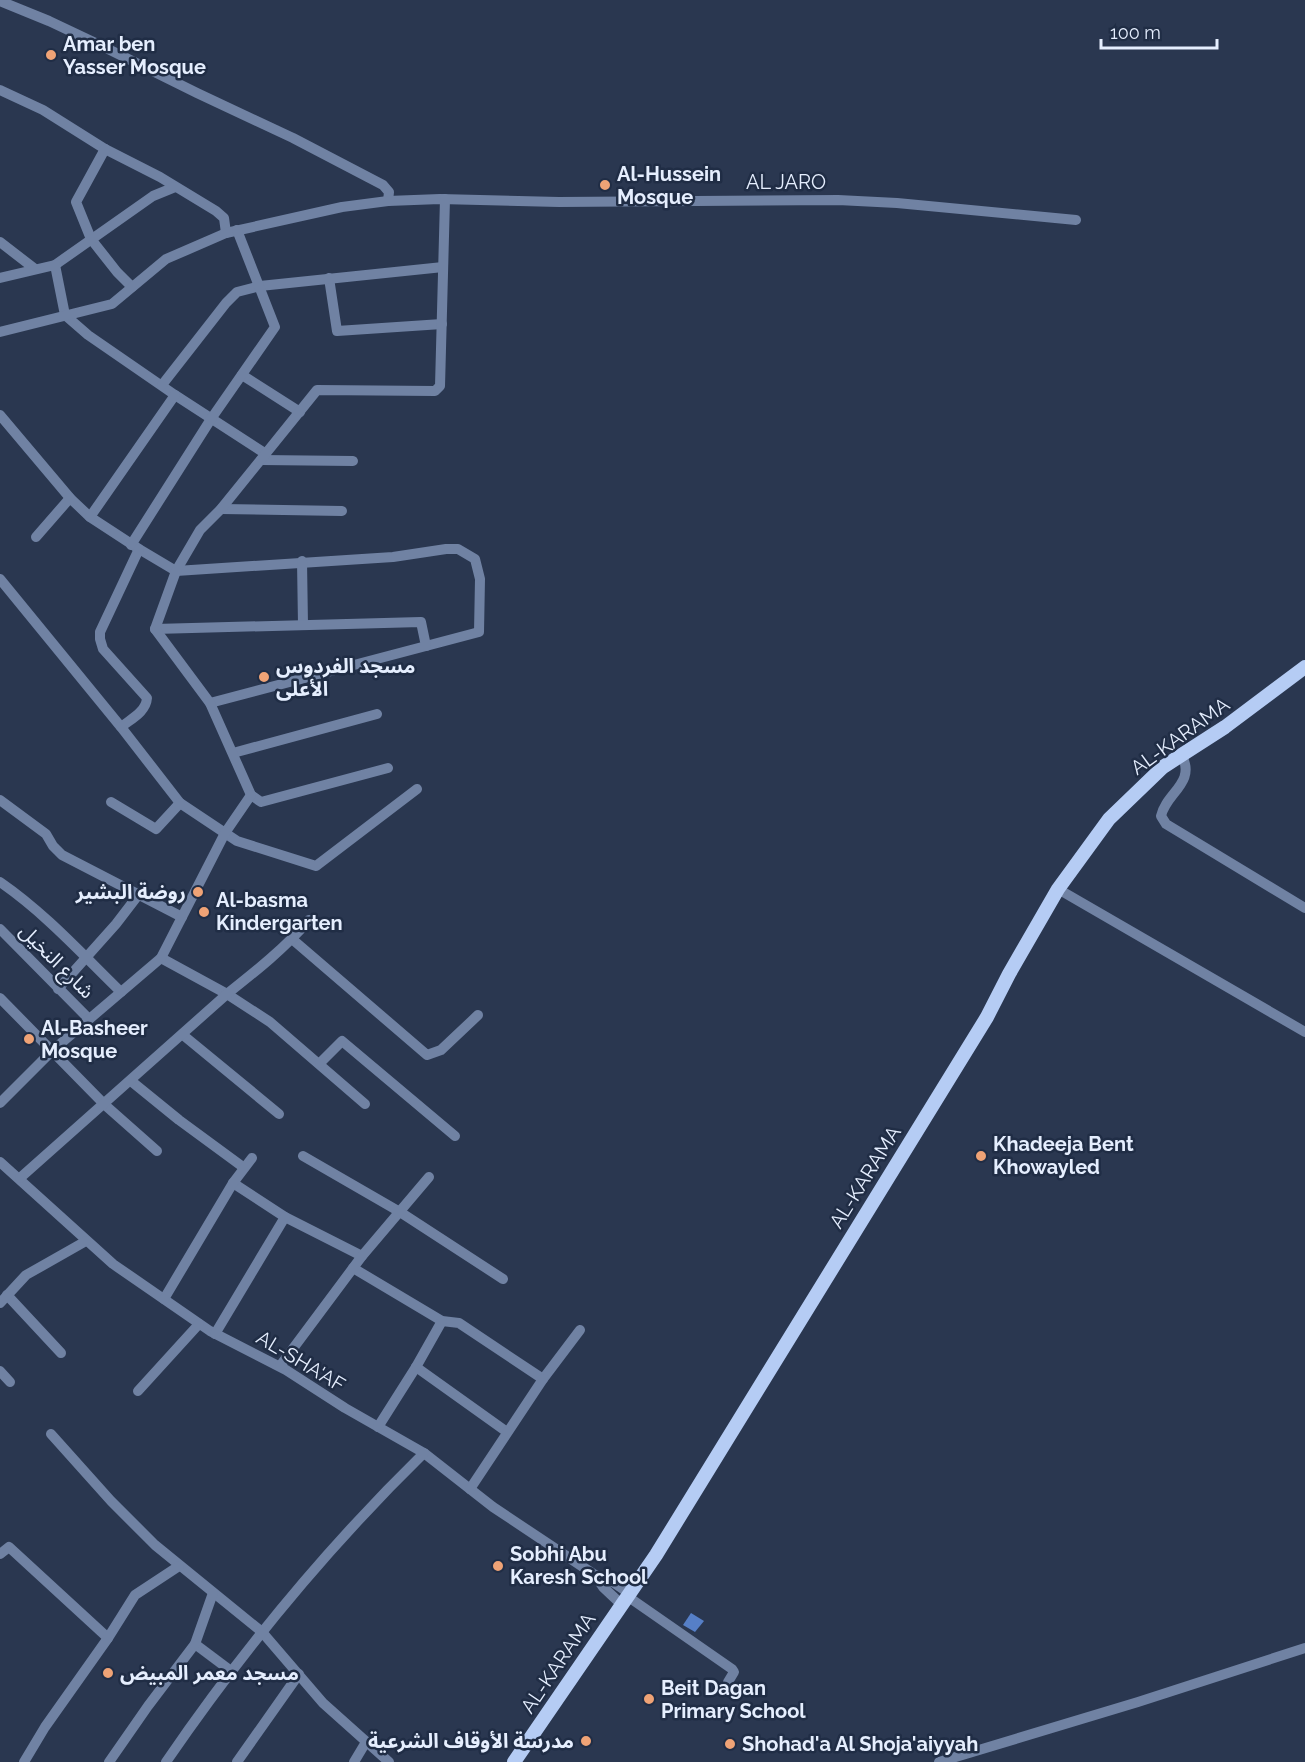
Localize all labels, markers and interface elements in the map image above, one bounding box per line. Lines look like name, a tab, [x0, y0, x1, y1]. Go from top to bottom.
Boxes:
scale bar	[1101, 12, 1216, 50]
text: 100 m	[1110, 22, 1161, 43]
place label: Amar ben Yasser Mosque	[63, 32, 206, 79]
marker: Amar ben Yasser Mosque	[44, 48, 58, 62]
place label: Al-Hussein Mosque	[617, 162, 721, 209]
street label: AL JARO	[746, 170, 826, 194]
marker: Al-Hussein Mosque	[598, 178, 612, 192]
place label: مسجد الفردوس الأعلى	[276, 654, 415, 701]
marker: مسجد الفردوس الأعلى	[257, 670, 271, 684]
street label: AL-KARAMA	[1126, 692, 1234, 780]
place label: روضة البشير	[75, 880, 186, 904]
marker: روضة البشير	[191, 885, 205, 899]
place label: Al-basma Kindergarten	[216, 888, 343, 935]
marker: Al-basma Kindergarten	[197, 905, 211, 919]
street label: شارع النخيل	[13, 919, 99, 1005]
place label: Al-Basheer Mosque	[41, 1016, 148, 1063]
marker: Al-Basheer Mosque	[22, 1032, 36, 1046]
street label: AL-KARAMA	[824, 1121, 906, 1233]
place label: Khadeeja Bent Khowayled	[993, 1132, 1134, 1179]
marker: Khadeeja Bent Khowayled	[974, 1149, 988, 1163]
street label: AL-SHA'AF	[252, 1325, 350, 1397]
place label: Sobhi Abu Karesh School	[510, 1542, 648, 1589]
marker: Sobhi Abu Karesh School	[491, 1559, 505, 1573]
street label: AL-KARAMA	[516, 1608, 601, 1718]
place label: مسجد معمر المبيض	[120, 1661, 299, 1685]
marker: مسجد معمر المبيض	[101, 1666, 115, 1680]
place label: Beit Dagan Primary School	[661, 1676, 806, 1723]
marker: Beit Dagan Primary School	[642, 1692, 656, 1706]
place label: مدرسة الأوقاف الشرعية	[368, 1729, 574, 1753]
place label: Shohad'a Al Shoja'aiyyah	[742, 1732, 978, 1756]
marker: مدرسة الأوقاف الشرعية	[579, 1734, 593, 1748]
marker: Shohad'a Al Shoja'aiyyah	[723, 1737, 737, 1751]

